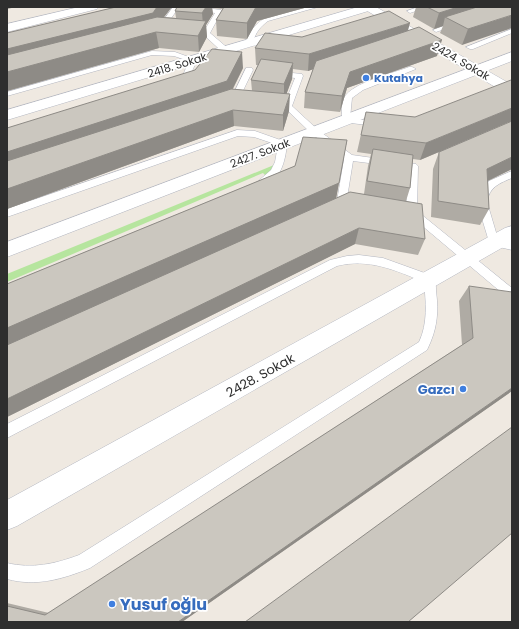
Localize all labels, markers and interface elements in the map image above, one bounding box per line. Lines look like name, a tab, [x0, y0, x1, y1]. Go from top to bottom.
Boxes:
street label: 2424. Sokak	[429, 38, 493, 84]
street label: 2418. Sokak	[145, 48, 209, 82]
place label: Kutahya	[374, 70, 423, 86]
marker: Kutahya	[361, 73, 371, 83]
street label: 2427. Sokak	[228, 134, 293, 172]
street label: 2428. Sokak	[223, 349, 298, 402]
place label: Gazcı	[418, 380, 455, 399]
marker: Gazcı	[458, 384, 468, 394]
place label: Yusuf oğlu	[120, 593, 207, 616]
marker: Yusuf oğlu	[107, 599, 117, 609]

